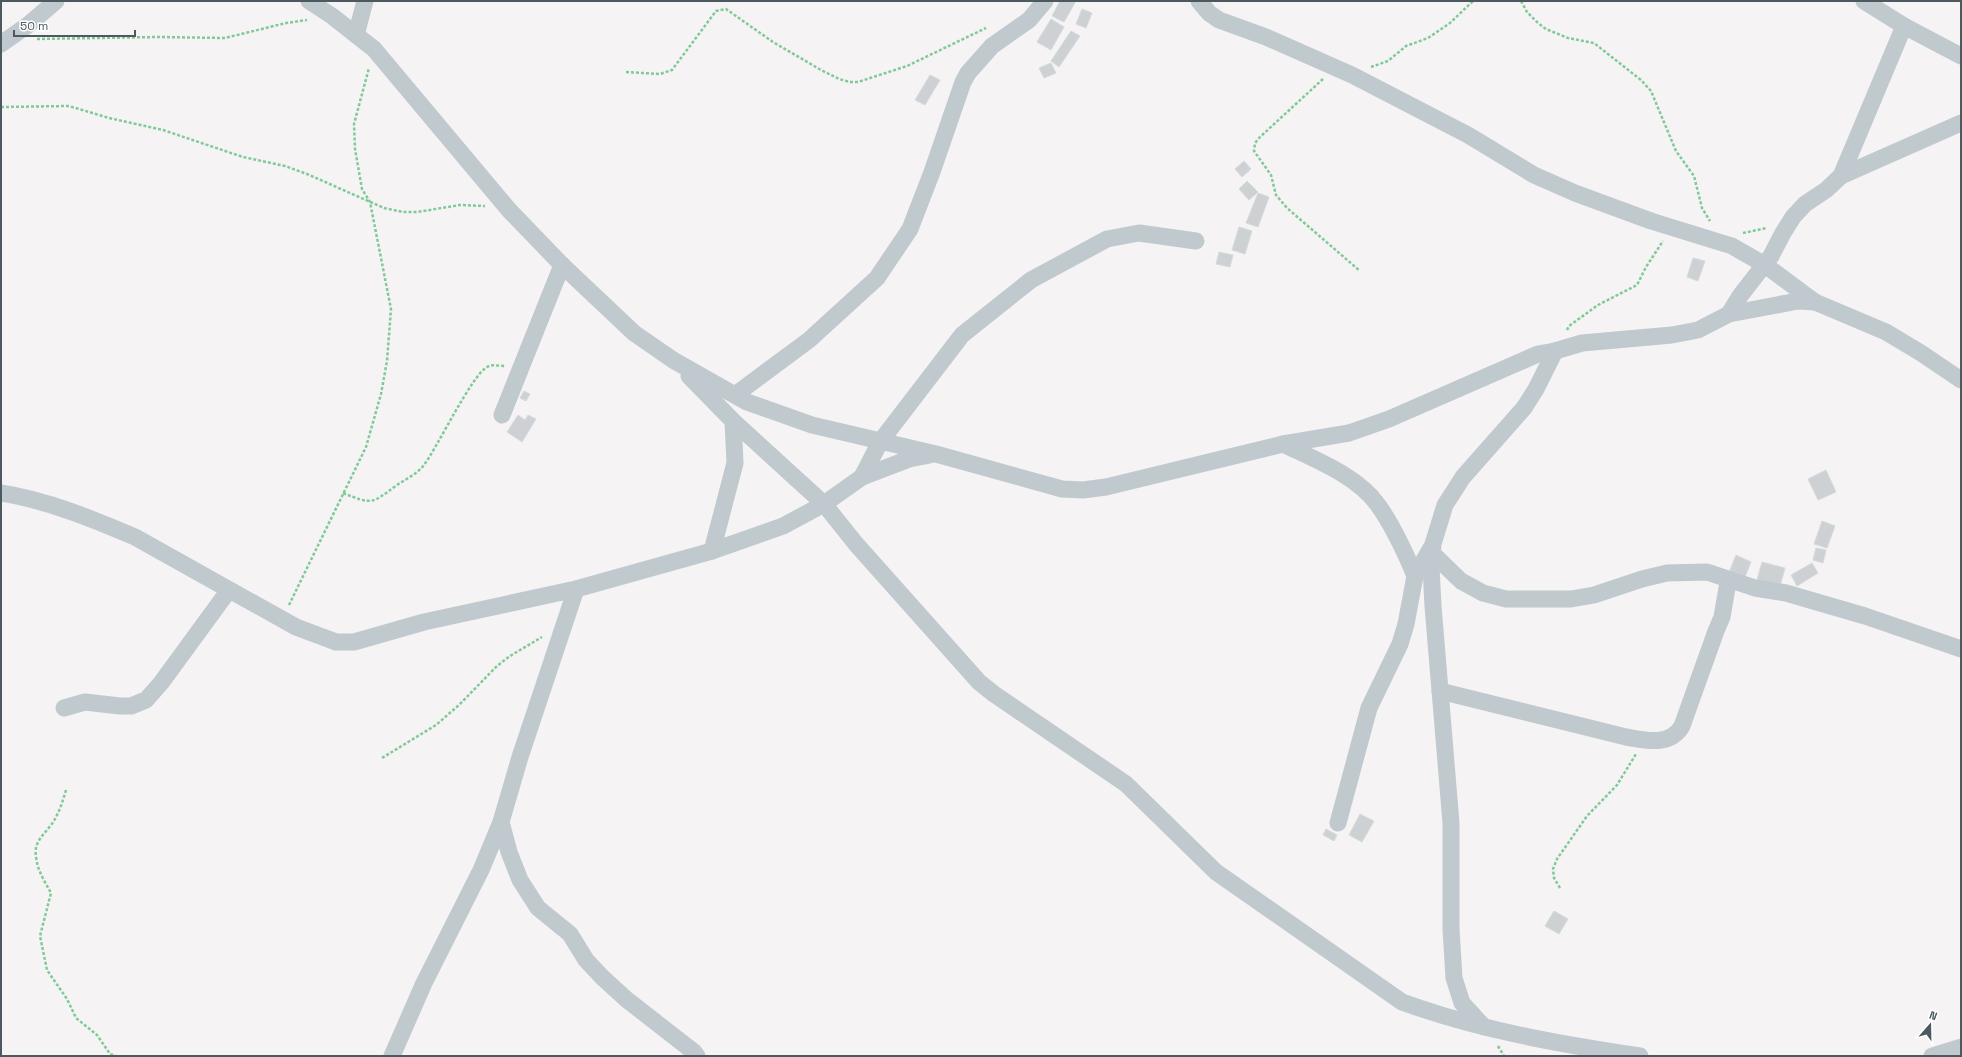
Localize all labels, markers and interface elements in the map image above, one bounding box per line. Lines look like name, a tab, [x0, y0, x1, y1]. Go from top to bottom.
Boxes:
scale bar	[14, 12, 135, 38]
text: 50 m	[20, 18, 48, 34]
north arrow	[1910, 1005, 1950, 1045]
text: N	[1928, 1008, 1939, 1023]

